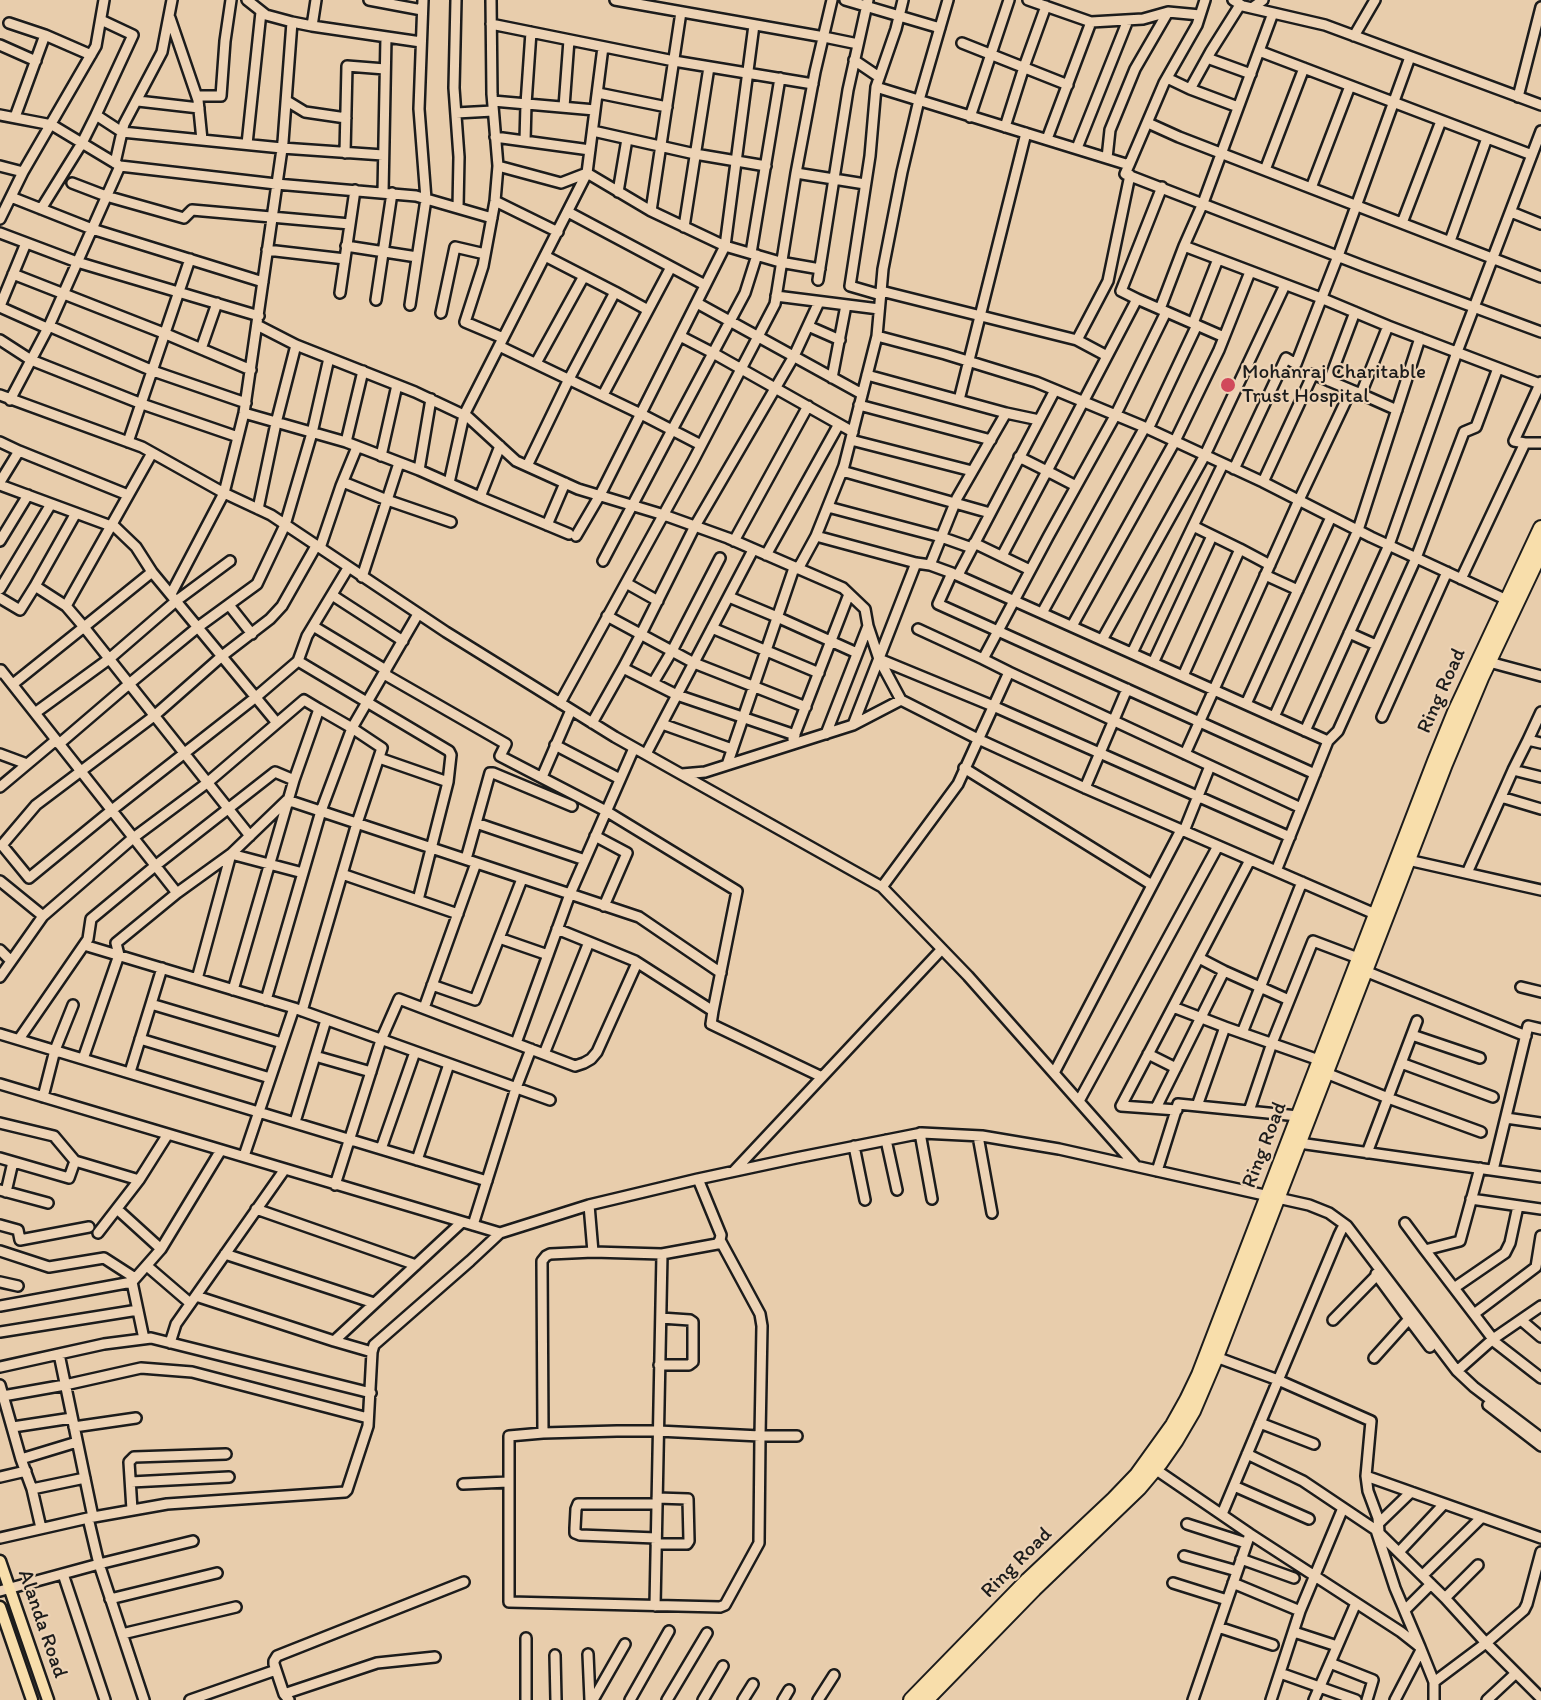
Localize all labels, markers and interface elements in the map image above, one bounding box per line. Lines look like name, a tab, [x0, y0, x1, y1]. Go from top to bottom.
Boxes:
place label: Mohanraj Charitable Trust Hospital	[1242, 360, 1426, 410]
marker: Mohanraj Charitable Trust Hospital	[1219, 376, 1237, 394]
street label: Ring Road	[1412, 645, 1472, 737]
street label: Ring Road	[1237, 1098, 1293, 1192]
street label: Ring Road	[976, 1522, 1058, 1604]
street label: Alanda Road	[12, 1566, 72, 1682]

